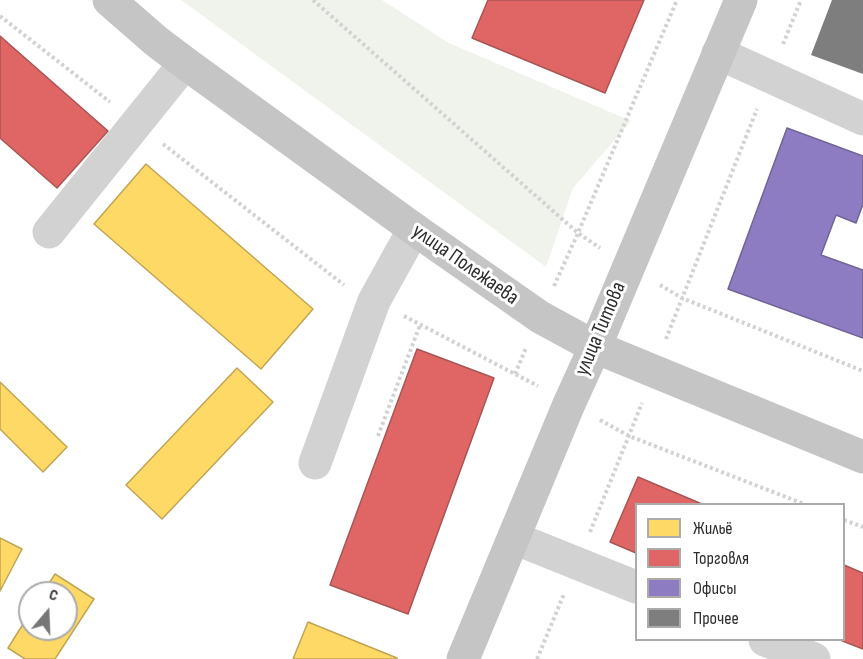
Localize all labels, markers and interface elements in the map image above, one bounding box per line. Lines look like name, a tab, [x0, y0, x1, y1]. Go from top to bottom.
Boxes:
street label: улица Полежаева	[407, 219, 523, 311]
street label: улица Титова	[570, 278, 632, 380]
legend	[635, 503, 845, 641]
text: Жильё	[693, 518, 733, 539]
text: Торговля	[693, 548, 749, 569]
text: Офисы	[693, 578, 737, 599]
north arrow	[18, 581, 78, 641]
text: С	[46, 585, 60, 606]
text: Прочее	[693, 608, 739, 629]

